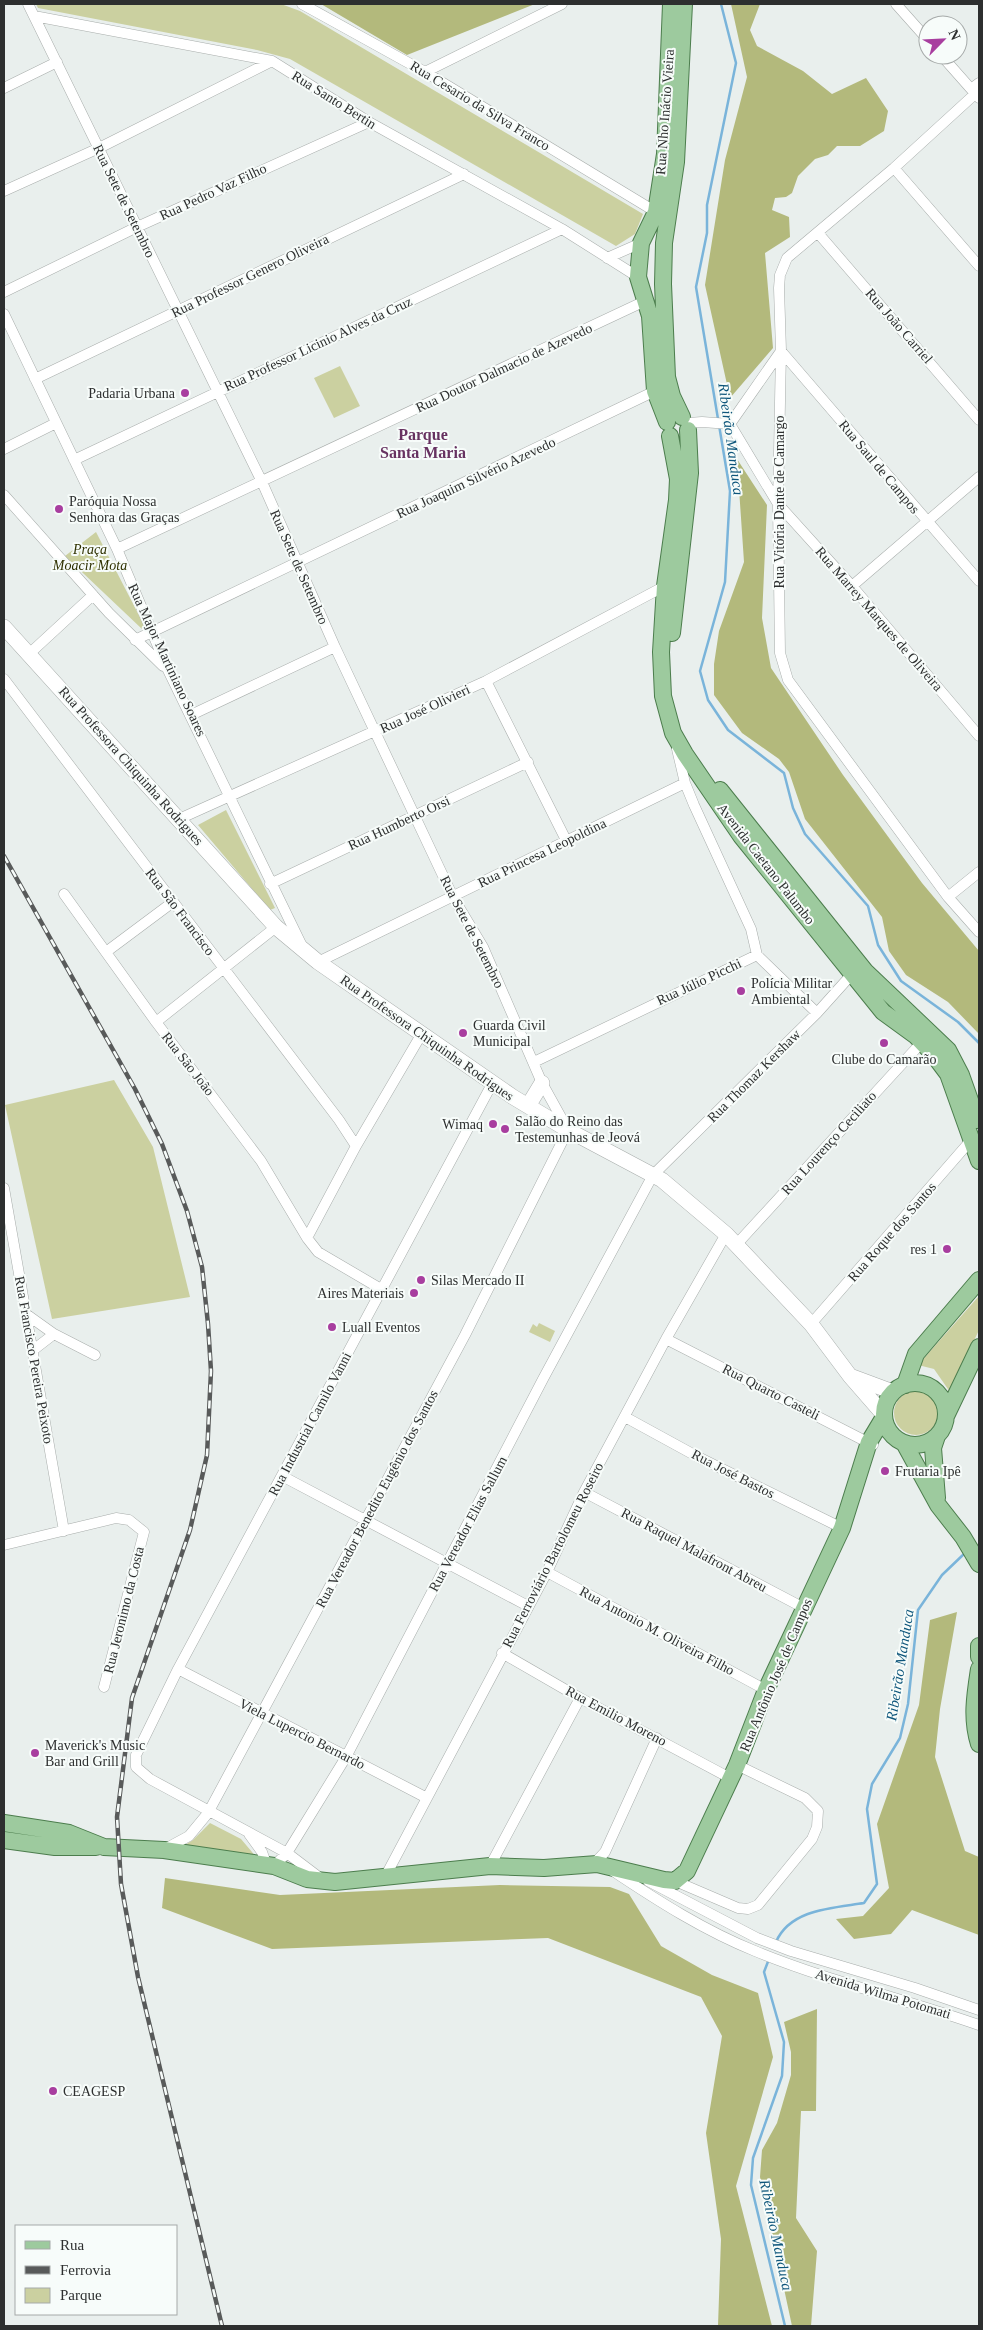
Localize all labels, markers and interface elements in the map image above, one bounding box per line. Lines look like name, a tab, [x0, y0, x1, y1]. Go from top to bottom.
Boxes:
north arrow	[918, 15, 968, 65]
text: N	[946, 27, 963, 43]
street label: Rua Nho Inácio Vieira	[653, 48, 677, 175]
street label: Rua Cesario da Silva Franco	[407, 58, 553, 154]
street label: Rua Santo Bertin	[289, 68, 379, 132]
street label: Rua Sete de Setembro	[90, 142, 158, 260]
street label: Rua Pedro Vaz Filho	[157, 161, 269, 223]
street label: Rua Professor Genero Oliveira	[169, 231, 332, 321]
street label: Rua João Carriel	[862, 286, 936, 367]
street label: Rua Professor Licinio Alves da Cruz	[222, 294, 414, 394]
street label: Rua Doutor Dalmacio de Azevedo	[413, 320, 595, 416]
water label: Ribeirão Manduca	[715, 381, 747, 496]
place label: Padaria Urbana	[88, 386, 176, 401]
marker: Padaria Urbana	[179, 387, 191, 399]
street label: Rua Vitória Dante de Camargo	[772, 416, 787, 588]
street label: Rua Saul de Campos	[836, 417, 922, 517]
district label: Parque Santa Maria	[380, 426, 466, 461]
street label: Rua Joaquim Silvério Azevedo	[394, 434, 558, 522]
place label: Paróquia Nossa Senhora das Graças	[69, 494, 179, 525]
marker: Paróquia Nossa Senhora das Graças	[53, 503, 65, 515]
street label: Rua Sete de Setembro	[267, 507, 331, 627]
park label: Praça Moacir Mota	[52, 542, 127, 573]
street label: Rua Marrey Marques de Oliveira	[812, 544, 946, 695]
street label: Rua Major Martiniano Soares	[125, 581, 209, 739]
street label: Rua José Olivieri	[378, 682, 472, 736]
street label: Rua Professora Chiquinha Rodrigues	[56, 684, 206, 848]
street label: Rua Humberto Orsi	[346, 793, 452, 853]
street label: Avenida Caetano Palumbo	[714, 801, 818, 927]
street label: Rua Princesa Leopoldina	[475, 815, 609, 891]
street label: Rua São Francisco	[142, 866, 218, 958]
street label: Rua Sete de Setembro	[437, 873, 507, 991]
street label: Rua Júlio Picchi	[654, 956, 744, 1008]
street label: Rua Professora Chiquinha Rodrigues	[337, 972, 517, 1104]
place label: Polícia Militar Ambiental	[751, 976, 833, 1007]
marker: Polícia Militar Ambiental	[735, 985, 747, 997]
place label: Guarda Civil Municipal	[473, 1018, 546, 1049]
street label: Rua Thomaz Kershaw	[705, 1026, 804, 1125]
marker: Guarda Civil Municipal	[457, 1027, 469, 1039]
street label: Rua São João	[159, 1029, 217, 1099]
marker: Clube do Camarão	[878, 1037, 890, 1049]
place label: Clube do Camarão	[832, 1052, 936, 1067]
street label: Rua Lourenço Ceciliato	[779, 1088, 879, 1198]
place label: Salão do Reino das Testemunhas de Jeová	[515, 1114, 641, 1145]
place label: Wimaq	[442, 1117, 483, 1132]
marker: Wimaq	[487, 1118, 499, 1130]
marker: Salão do Reino das Testemunhas de Jeová	[499, 1123, 511, 1135]
street label: Rua Roque dos Santos	[845, 1179, 939, 1285]
place label: res 1	[910, 1242, 937, 1257]
marker: res 1	[941, 1243, 953, 1255]
place label: Silas Mercado II	[431, 1273, 525, 1288]
marker: Silas Mercado II	[415, 1274, 427, 1286]
street label: Rua Francisco Pereira Peixoto	[12, 1275, 56, 1445]
place label: Aires Materiais	[317, 1286, 404, 1301]
marker: Aires Materiais	[408, 1287, 420, 1299]
place label: Luall Eventos	[342, 1320, 420, 1335]
marker: Luall Eventos	[326, 1321, 338, 1333]
street label: Rua Industrial Camilo Vanni	[266, 1350, 354, 1498]
street label: Rua Quarto Casteli	[720, 1361, 822, 1423]
street label: Rua Vereador Benedito Eugênio dos Santos	[313, 1388, 441, 1610]
street label: Rua José Bastos	[689, 1447, 777, 1501]
street label: Rua Vereador Elias Sallum	[426, 1454, 510, 1594]
street label: Rua Ferroviário Bartolomeu Roseiro	[500, 1460, 606, 1650]
place label: Frutaria Ipê	[895, 1464, 961, 1479]
marker: Frutaria Ipê	[879, 1465, 891, 1477]
street label: Rua Raquel Malafront Abreu	[619, 1505, 769, 1595]
street label: Rua Jeronimo da Costa	[101, 1544, 147, 1675]
street label: Rua Antonio M. Oliveira Filho	[577, 1584, 737, 1678]
street label: Rua Antônio José de Campos	[737, 1596, 815, 1754]
water label: Ribeirão Manduca	[883, 1608, 917, 1723]
street label: Rua Emilio Moreno	[563, 1683, 669, 1749]
street label: Viela Lupercio Bernardo	[237, 1696, 367, 1772]
place label: Maverick's Music Bar and Grill	[45, 1738, 145, 1769]
marker: Maverick's Music Bar and Grill	[29, 1747, 41, 1759]
street label: Avenida Wilma Potomati	[813, 1966, 953, 2022]
place label: CEAGESP	[63, 2084, 125, 2099]
marker: CEAGESP	[47, 2085, 59, 2097]
water label: Ribeirão Manduca	[756, 2177, 796, 2292]
legend	[15, 2225, 178, 2315]
text: Rua	[60, 2237, 85, 2253]
text: Ferrovia	[60, 2262, 111, 2278]
text: Parque	[60, 2287, 102, 2303]

